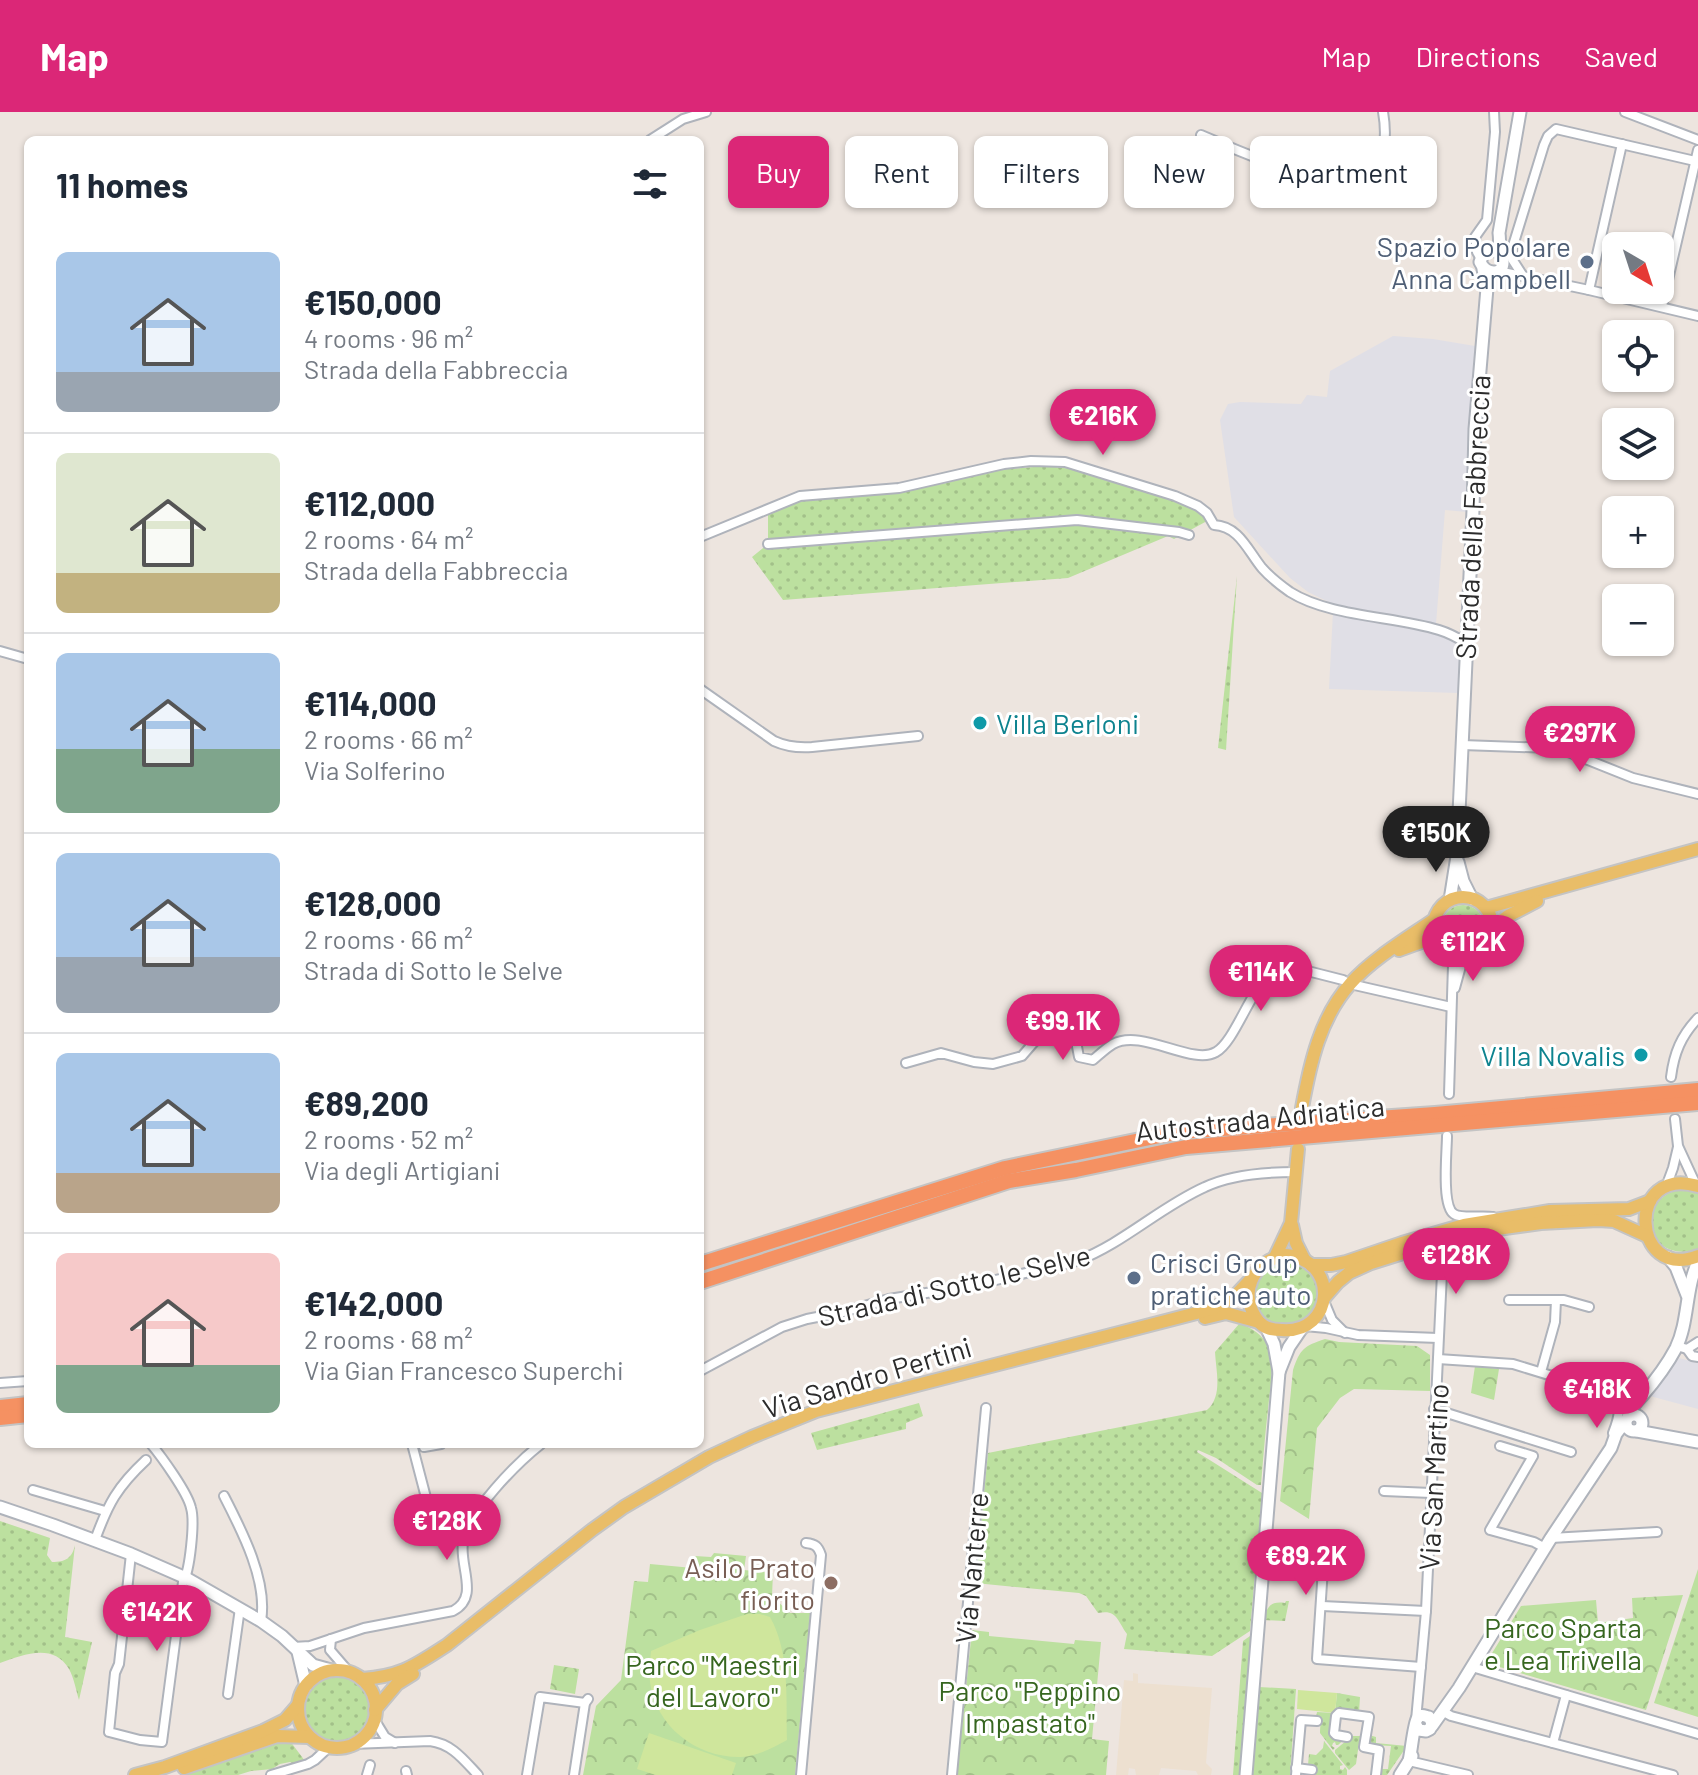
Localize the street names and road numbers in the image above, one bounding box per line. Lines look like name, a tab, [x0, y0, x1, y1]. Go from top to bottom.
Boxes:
street label: Strada della Fabbreccia	[1448, 374, 1496, 660]
street label: Autostrada Adriatica	[1134, 1088, 1386, 1148]
street label: Strada di Sotto le Selve	[814, 1237, 1094, 1333]
street label: Via Sandro Pertini	[759, 1329, 975, 1425]
street label: Via San Martino	[1411, 1383, 1455, 1571]
street label: Via Nanterre	[947, 1491, 995, 1645]

